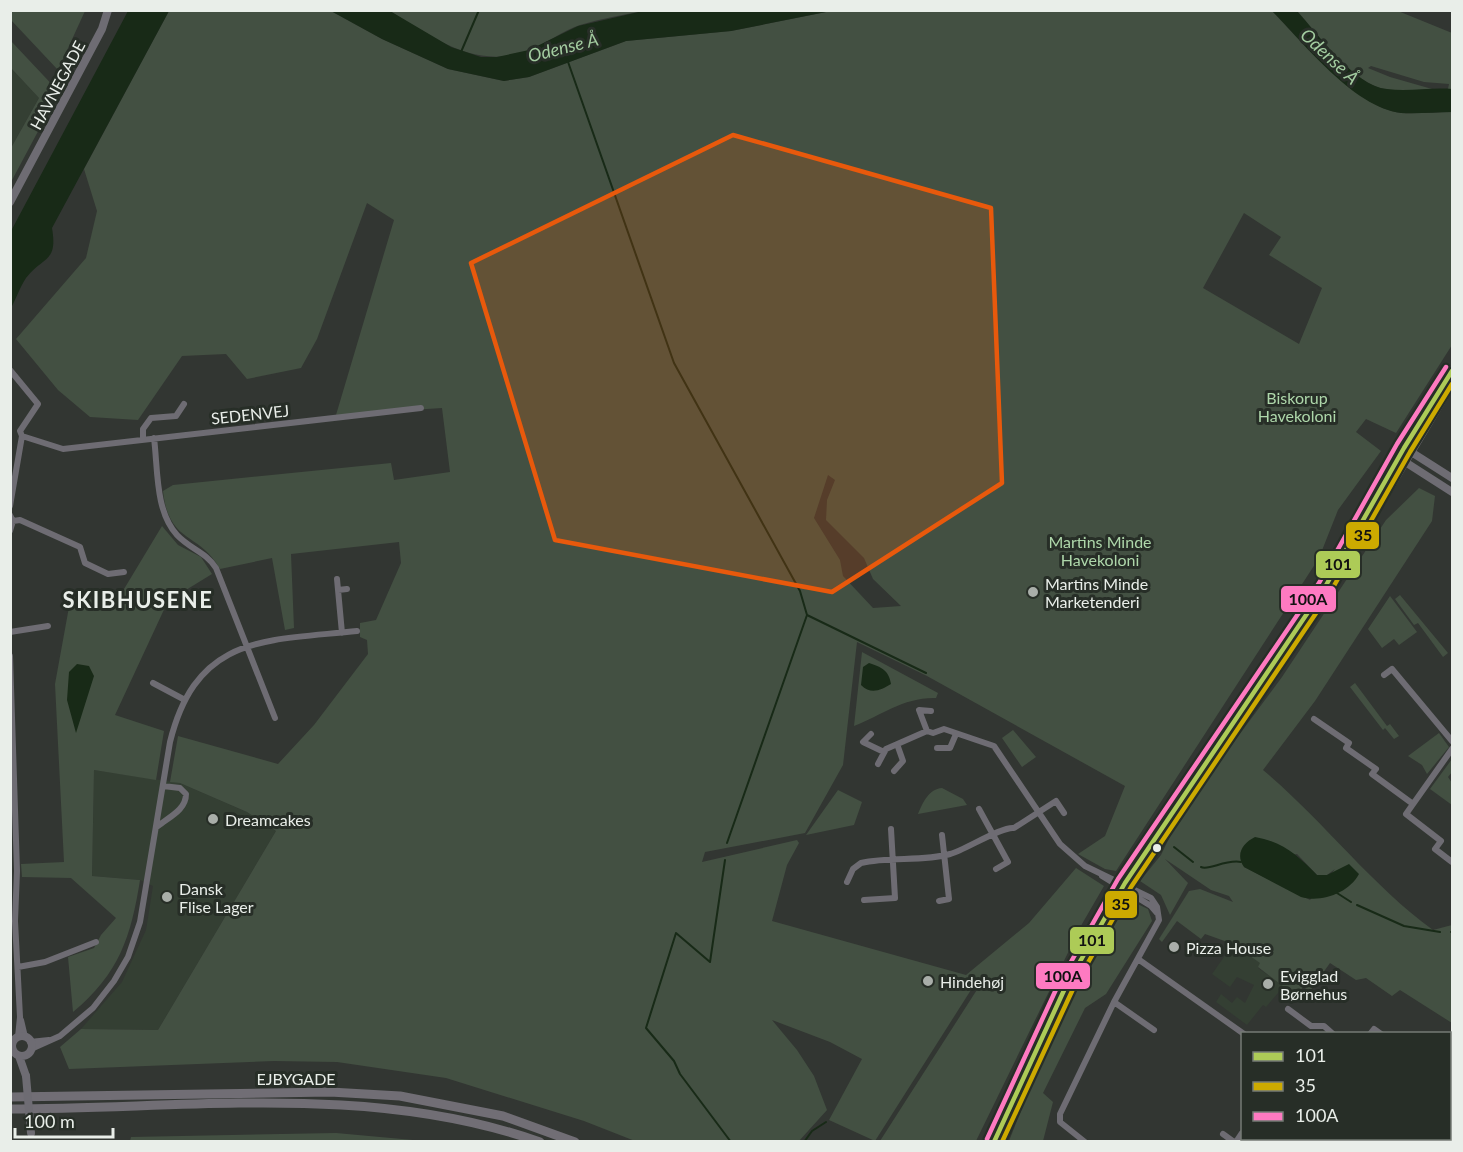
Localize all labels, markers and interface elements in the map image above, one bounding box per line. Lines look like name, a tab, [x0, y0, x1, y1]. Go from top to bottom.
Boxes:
water label: Odense Å	[1296, 23, 1364, 89]
water label: Odense Å	[525, 28, 601, 66]
street label: HAVNEGADE	[26, 37, 88, 133]
park label: Biskorup Havekoloni	[1258, 388, 1336, 425]
street label: SEDENVEJ	[210, 400, 290, 428]
line badge: 35	[1345, 521, 1380, 550]
text: 35	[1354, 525, 1372, 544]
park label: Martins Minde Havekoloni	[1048, 532, 1152, 569]
line badge: 101	[1315, 550, 1361, 579]
text: 101	[1324, 554, 1352, 573]
place label: Martins Minde Marketenderi	[1045, 574, 1148, 611]
marker: Martins Minde Marketenderi	[1026, 585, 1040, 599]
line badge: 100A	[1280, 585, 1337, 613]
district label: SKIBHUSENE	[63, 586, 213, 613]
text: 100A	[1289, 589, 1328, 608]
place label: Dreamcakes	[225, 810, 311, 829]
marker: Dreamcakes	[206, 812, 220, 826]
unlabelled marker	[1151, 842, 1163, 854]
place label: Dansk Flise Lager	[179, 879, 254, 916]
marker: Dansk Flise Lager	[160, 890, 174, 904]
line badge: 35	[1104, 890, 1138, 919]
text: 35	[1112, 894, 1130, 913]
line badge: 101	[1069, 926, 1115, 955]
text: 101	[1078, 930, 1106, 949]
place label: Pizza House	[1186, 938, 1271, 957]
marker: Pizza House	[1167, 940, 1181, 954]
line badge: 100A	[1035, 962, 1091, 990]
text: 100A	[1044, 966, 1083, 985]
place label: Evigglad Børnehus	[1280, 966, 1347, 1003]
place label: Hindehøj	[940, 972, 1004, 991]
marker: Hindehøj	[921, 974, 935, 988]
marker: Evigglad Børnehus	[1261, 977, 1275, 991]
legend	[1241, 1032, 1451, 1140]
text: 101	[1295, 1044, 1326, 1066]
street label: EJBYGADE	[256, 1069, 336, 1088]
text: 35	[1295, 1074, 1316, 1096]
scale bar	[15, 1101, 112, 1139]
text: 100A	[1295, 1104, 1339, 1126]
text: 100 m	[24, 1110, 75, 1132]

